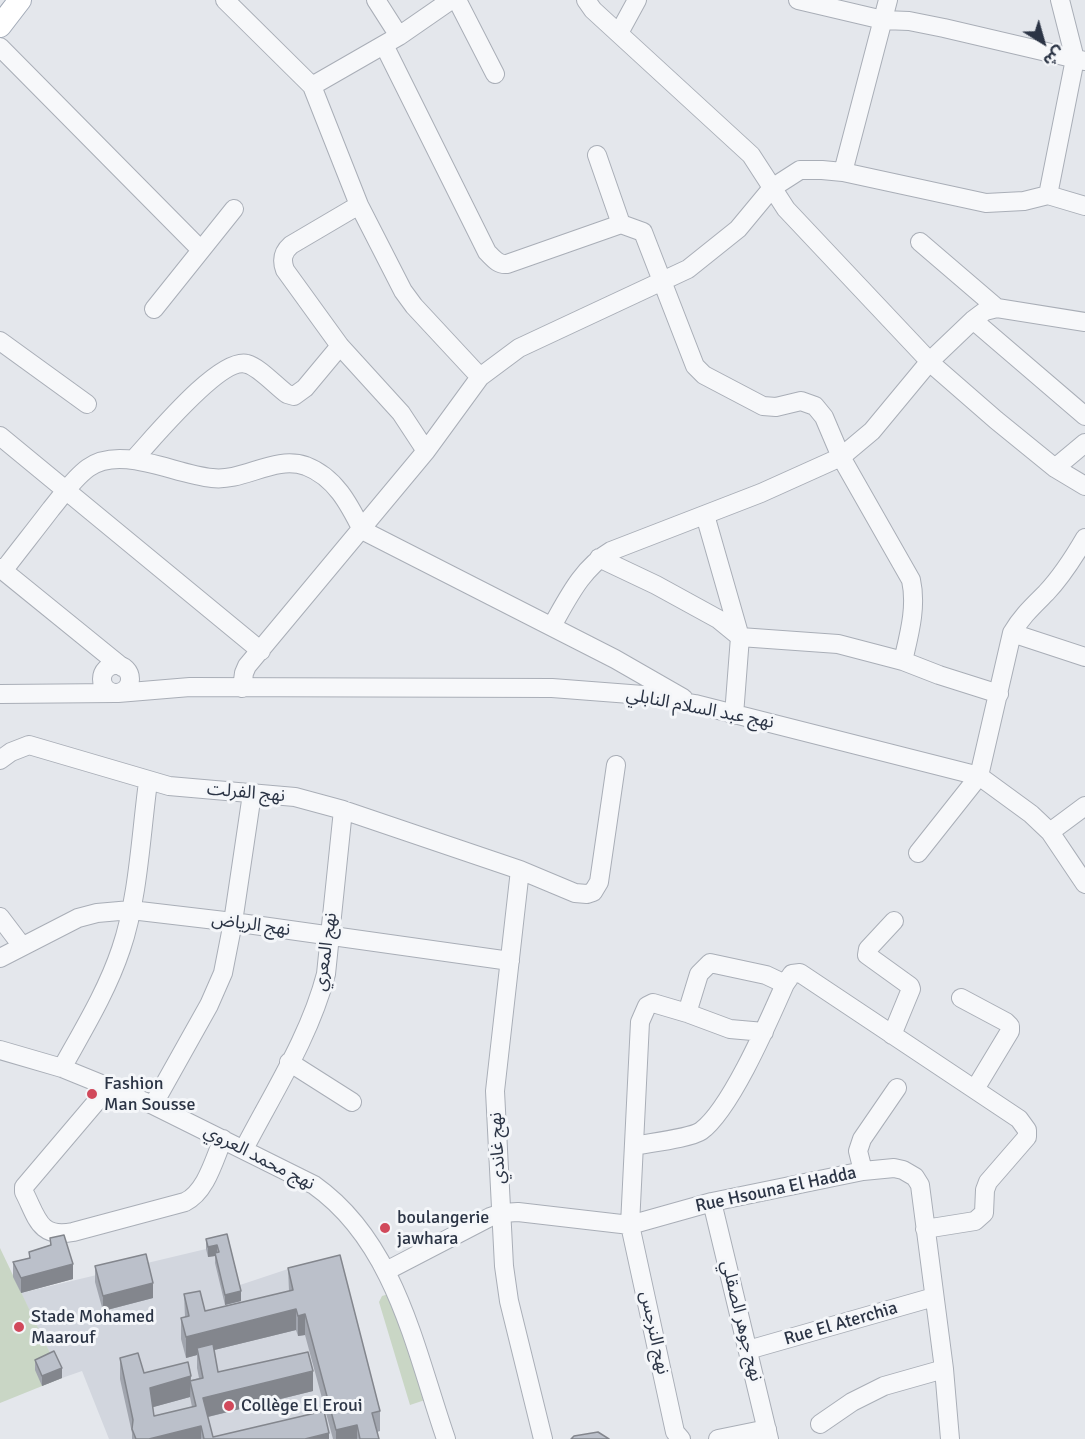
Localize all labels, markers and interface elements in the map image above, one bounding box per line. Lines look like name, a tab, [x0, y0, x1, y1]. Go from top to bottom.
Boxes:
north arrow	[1013, 12, 1073, 72]
text: ش	[1039, 42, 1069, 71]
street label: نهج عبد السلام النابلي	[624, 684, 776, 734]
street label: نهج الفرلت	[206, 779, 286, 807]
street label: نهج الرياض	[210, 909, 292, 941]
street label: نهج المعري	[310, 911, 342, 993]
place label: Fashion Man Sousse	[104, 1073, 195, 1116]
marker: Fashion Man Sousse	[85, 1087, 99, 1101]
street label: نهج غاندي	[485, 1111, 511, 1185]
street label: نهج محمد العروي	[200, 1121, 318, 1195]
street label: Rue Hsouna El Hadda	[693, 1162, 859, 1218]
place label: boulangerie jawhara	[397, 1207, 489, 1250]
marker: boulangerie jawhara	[378, 1221, 392, 1235]
street label: نهج جوهر الصقلي	[716, 1258, 766, 1384]
street label: نهج النرجس	[635, 1289, 673, 1377]
street label: Rue El Aterchia	[782, 1297, 900, 1351]
place label: Stade Mohamed Maarouf	[31, 1306, 155, 1348]
marker: Stade Mohamed Maarouf	[12, 1320, 26, 1334]
place label: Collège El Eroui	[241, 1395, 363, 1417]
marker: Collège El Eroui	[222, 1399, 236, 1413]

